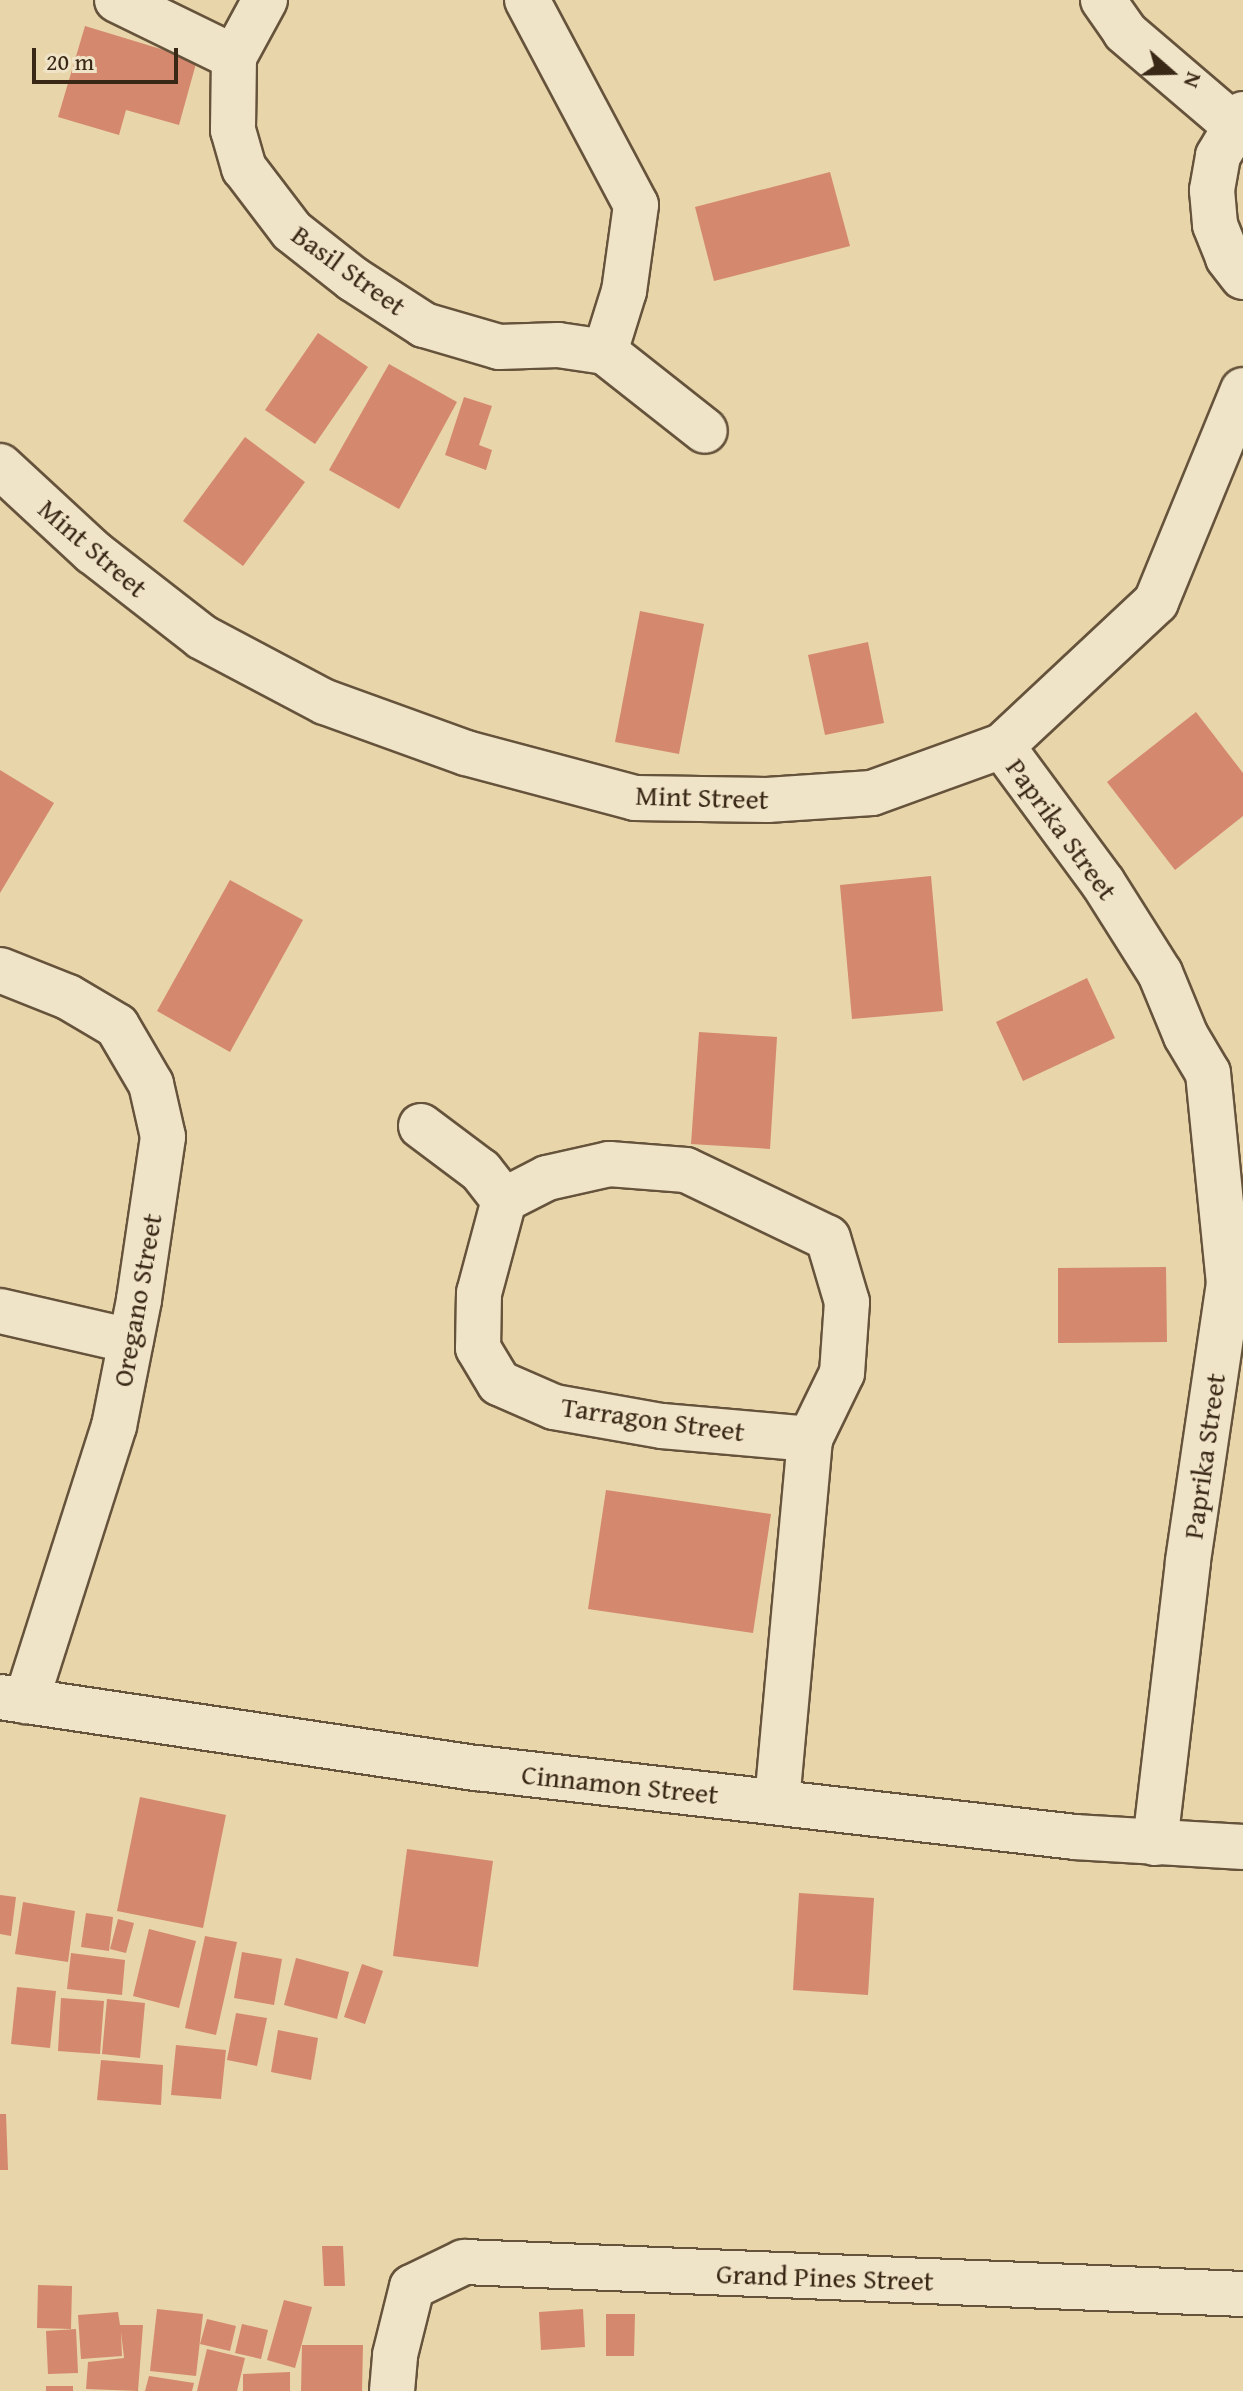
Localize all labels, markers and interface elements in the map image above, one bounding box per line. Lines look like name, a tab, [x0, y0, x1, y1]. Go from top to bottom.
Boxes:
scale bar	[36, 32, 182, 82]
north arrow	[1131, 32, 1211, 112]
text: 20 m	[46, 44, 94, 79]
text: N	[1176, 68, 1211, 93]
street label: Basil Street	[285, 217, 413, 323]
street label: Mint Street	[32, 492, 154, 604]
street label: Paprika Street	[999, 751, 1125, 907]
street label: Mint Street	[635, 778, 769, 816]
street label: Oregano Street	[105, 1211, 169, 1389]
street label: Paprika Street	[1176, 1371, 1232, 1541]
street label: Tarragon Street	[559, 1390, 747, 1448]
street label: Cinnamon Street	[520, 1757, 720, 1811]
street label: Grand Pines Street	[716, 2256, 934, 2298]

